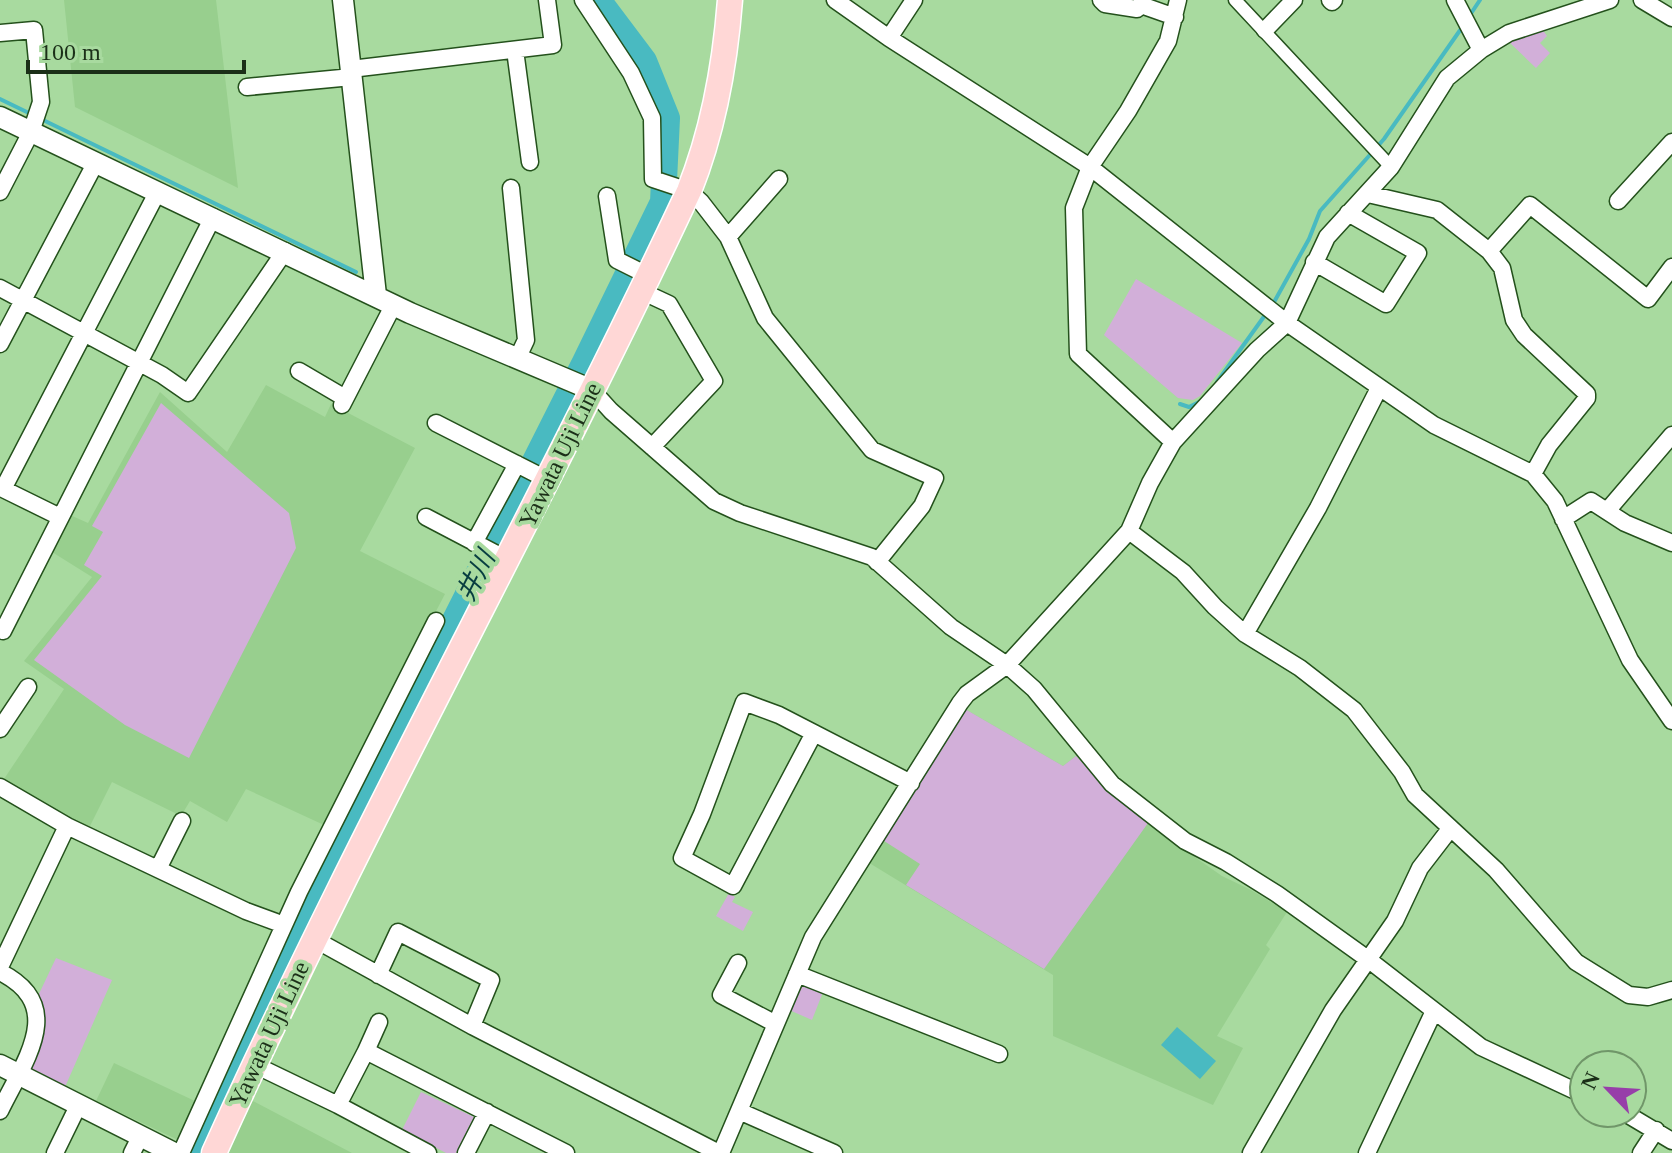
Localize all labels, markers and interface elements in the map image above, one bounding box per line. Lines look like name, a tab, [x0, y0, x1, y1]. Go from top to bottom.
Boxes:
scale bar	[28, 24, 244, 74]
text: 100 m	[40, 39, 101, 65]
street label: Yawata Uji Line	[514, 379, 606, 531]
water label: 井川	[451, 544, 502, 606]
street label: Yawata Uji Line	[224, 957, 314, 1111]
north arrow	[1568, 1049, 1648, 1129]
text: N	[1576, 1068, 1605, 1093]

